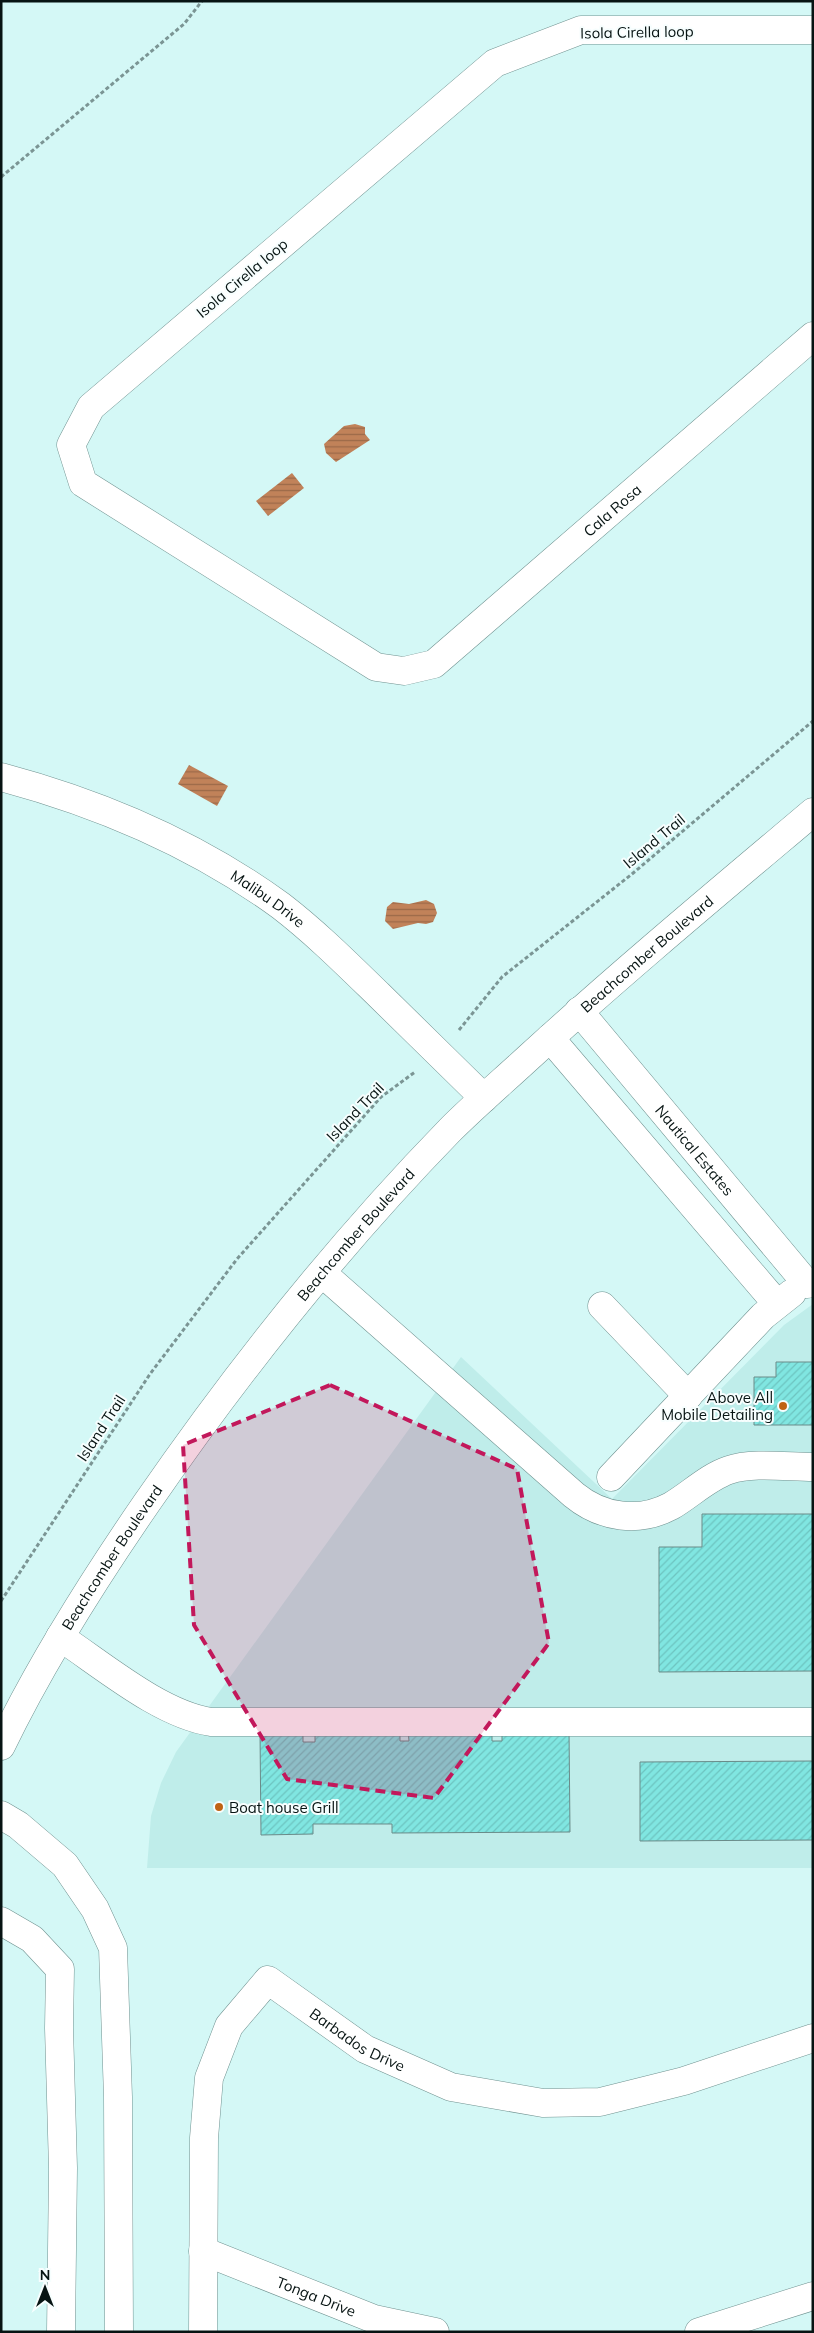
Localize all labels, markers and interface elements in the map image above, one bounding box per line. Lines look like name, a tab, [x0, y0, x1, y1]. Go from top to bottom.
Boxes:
street label: Isola Cirella loop	[580, 22, 694, 42]
street label: Isola Cirella loop	[192, 234, 292, 322]
street label: Cala Rosa	[579, 480, 645, 540]
street label: Island Trail	[619, 810, 689, 872]
street label: Malibu Drive	[227, 865, 309, 931]
street label: Beachcomber Boulevard	[576, 891, 717, 1016]
street label: Island Trail	[322, 1078, 388, 1146]
street label: Nautical Estates	[652, 1101, 738, 1199]
street label: Beachcomber Boulevard	[293, 1164, 418, 1305]
place label: Above All Mobile Detailing	[661, 1388, 773, 1424]
street label: Island Trail	[73, 1391, 129, 1465]
marker: Above All Mobile Detailing	[777, 1400, 789, 1412]
street label: Beachcomber Boulevard	[57, 1481, 166, 1633]
place label: Boat house Grill	[229, 1798, 339, 1817]
marker: Boat house Grill	[213, 1801, 225, 1813]
street label: Barbados Drive	[306, 2003, 408, 2075]
north arrow	[20, 2263, 70, 2313]
text: N	[40, 2266, 50, 2284]
street label: Tonga Drive	[274, 2272, 359, 2320]

